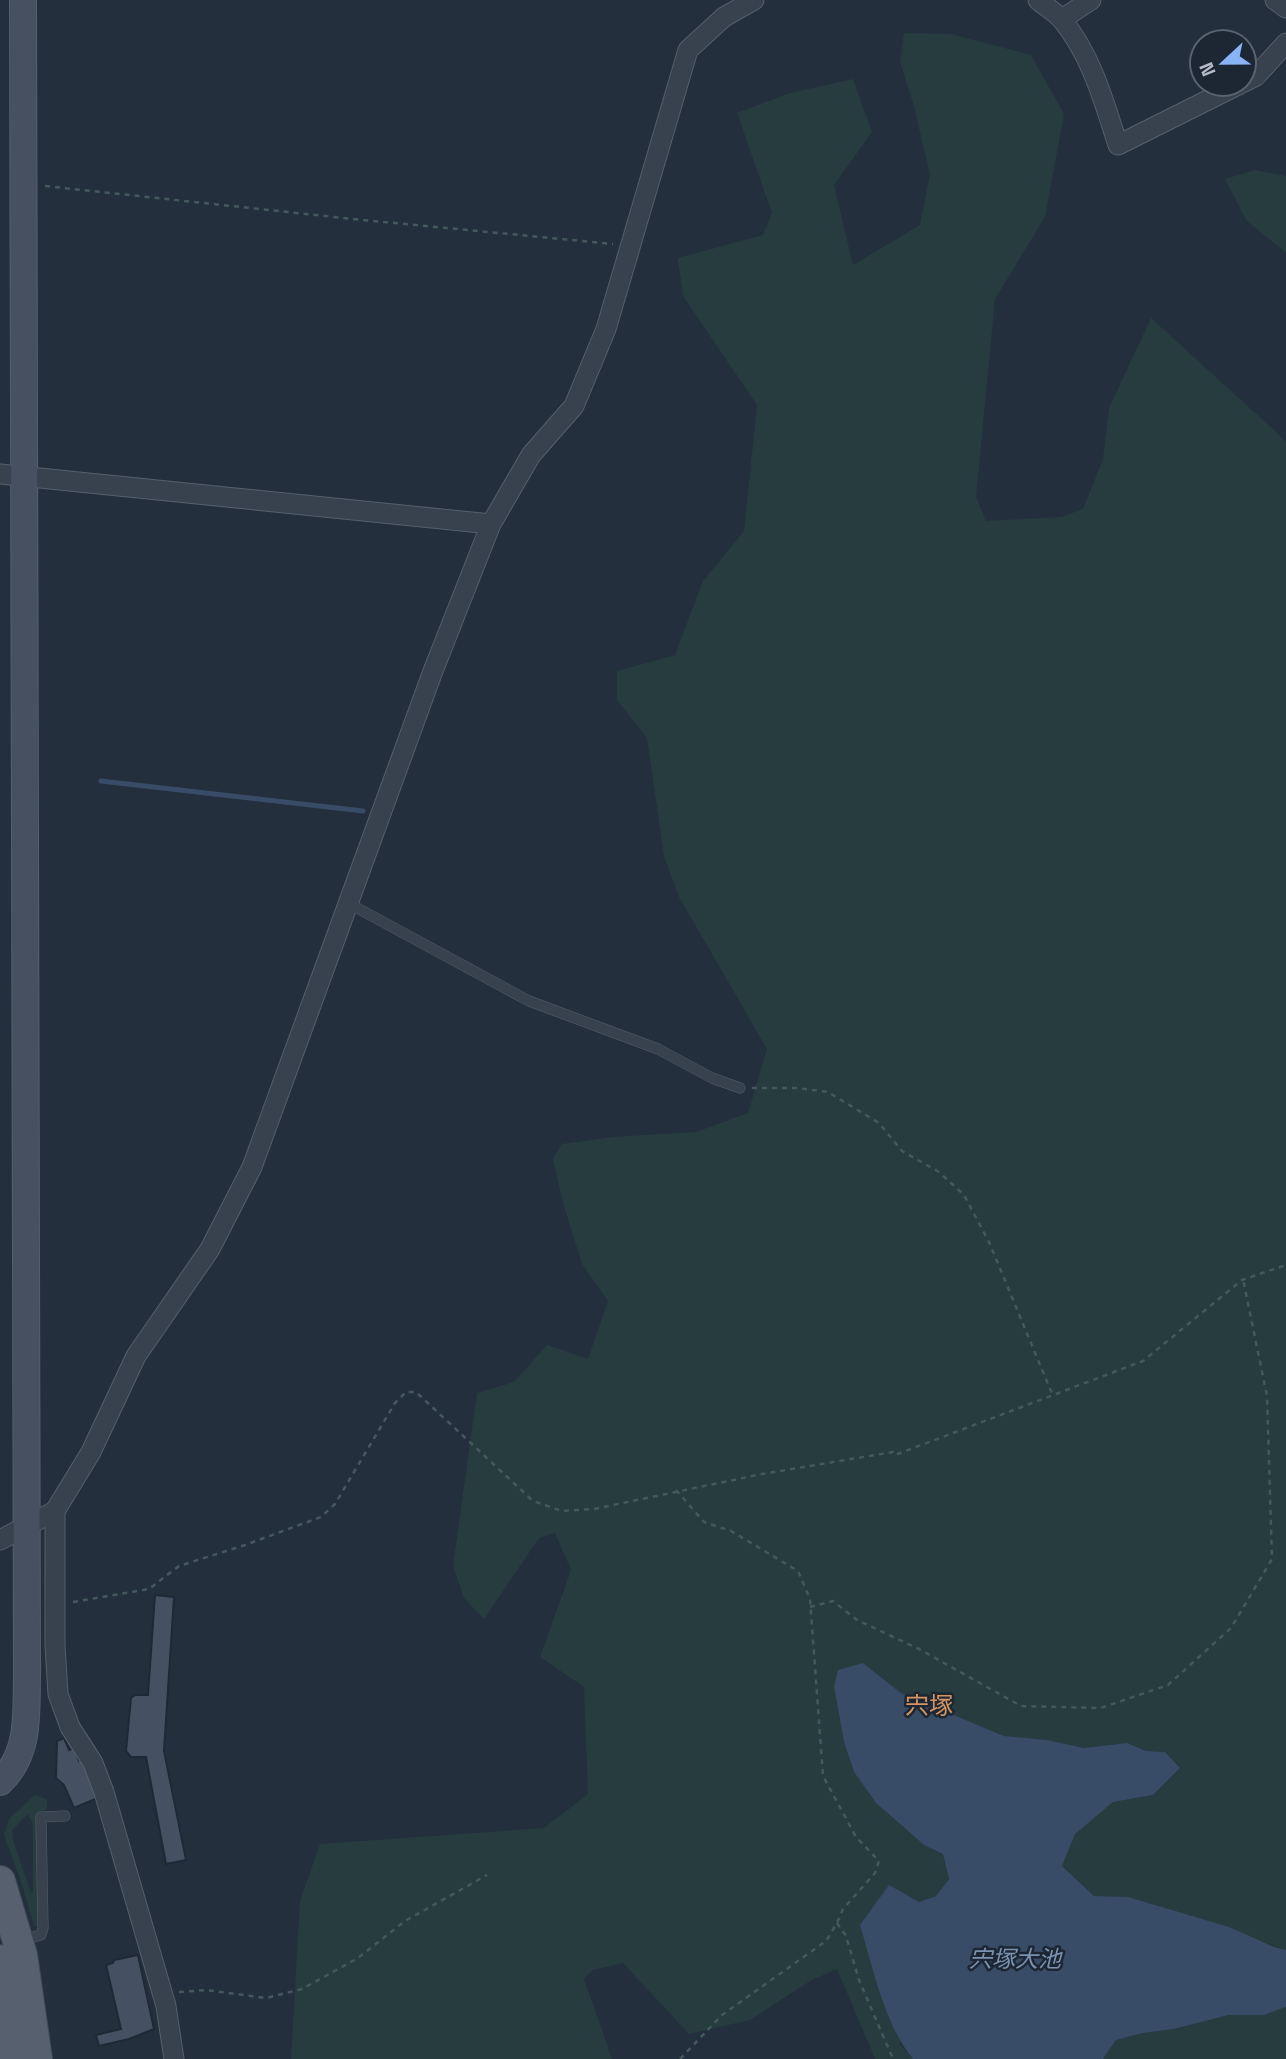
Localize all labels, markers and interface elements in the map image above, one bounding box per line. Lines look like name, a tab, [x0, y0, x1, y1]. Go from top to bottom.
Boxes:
north arrow	[1188, 28, 1258, 98]
text: N	[1194, 59, 1222, 80]
district label: 宍塚	[905, 1690, 953, 1721]
water label: 宍塚大池	[969, 1944, 1063, 1974]

